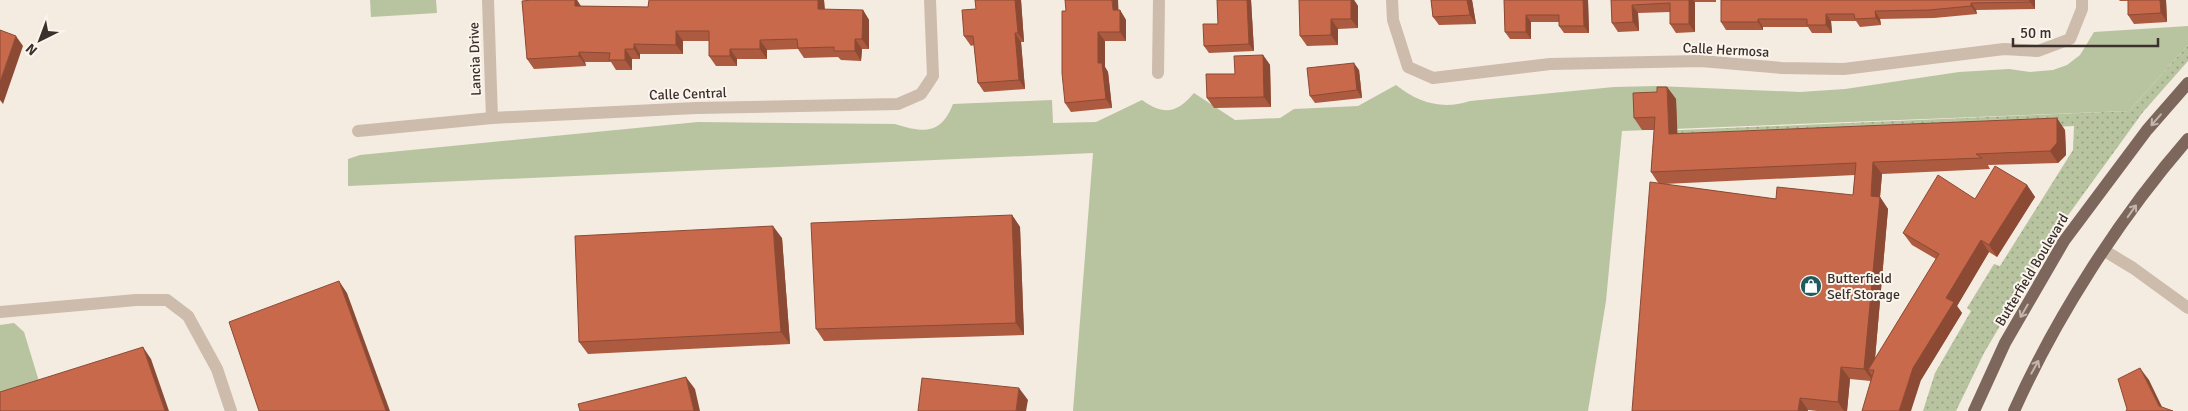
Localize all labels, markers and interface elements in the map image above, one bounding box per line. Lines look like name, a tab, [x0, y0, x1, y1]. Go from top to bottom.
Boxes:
north arrow	[15, 15, 65, 65]
scale bar	[2013, 15, 2158, 47]
street label: Lancia Drive	[465, 22, 485, 96]
text: 50 m	[2020, 24, 2051, 42]
street label: Calle Hermosa	[1682, 39, 1770, 61]
text: N	[22, 40, 41, 59]
street label: Calle Central	[649, 84, 727, 104]
one-way arrow	[2150, 113, 2161, 126]
one-way arrow	[2127, 204, 2137, 218]
street label: Butterfield Boulevard	[1992, 211, 2072, 329]
place label: Butterfield Self Storage	[1827, 270, 1900, 303]
shop icon: Butterfield Self Storage	[1799, 274, 1823, 298]
one-way arrow	[2018, 303, 2028, 317]
one-way arrow	[2031, 360, 2040, 375]

